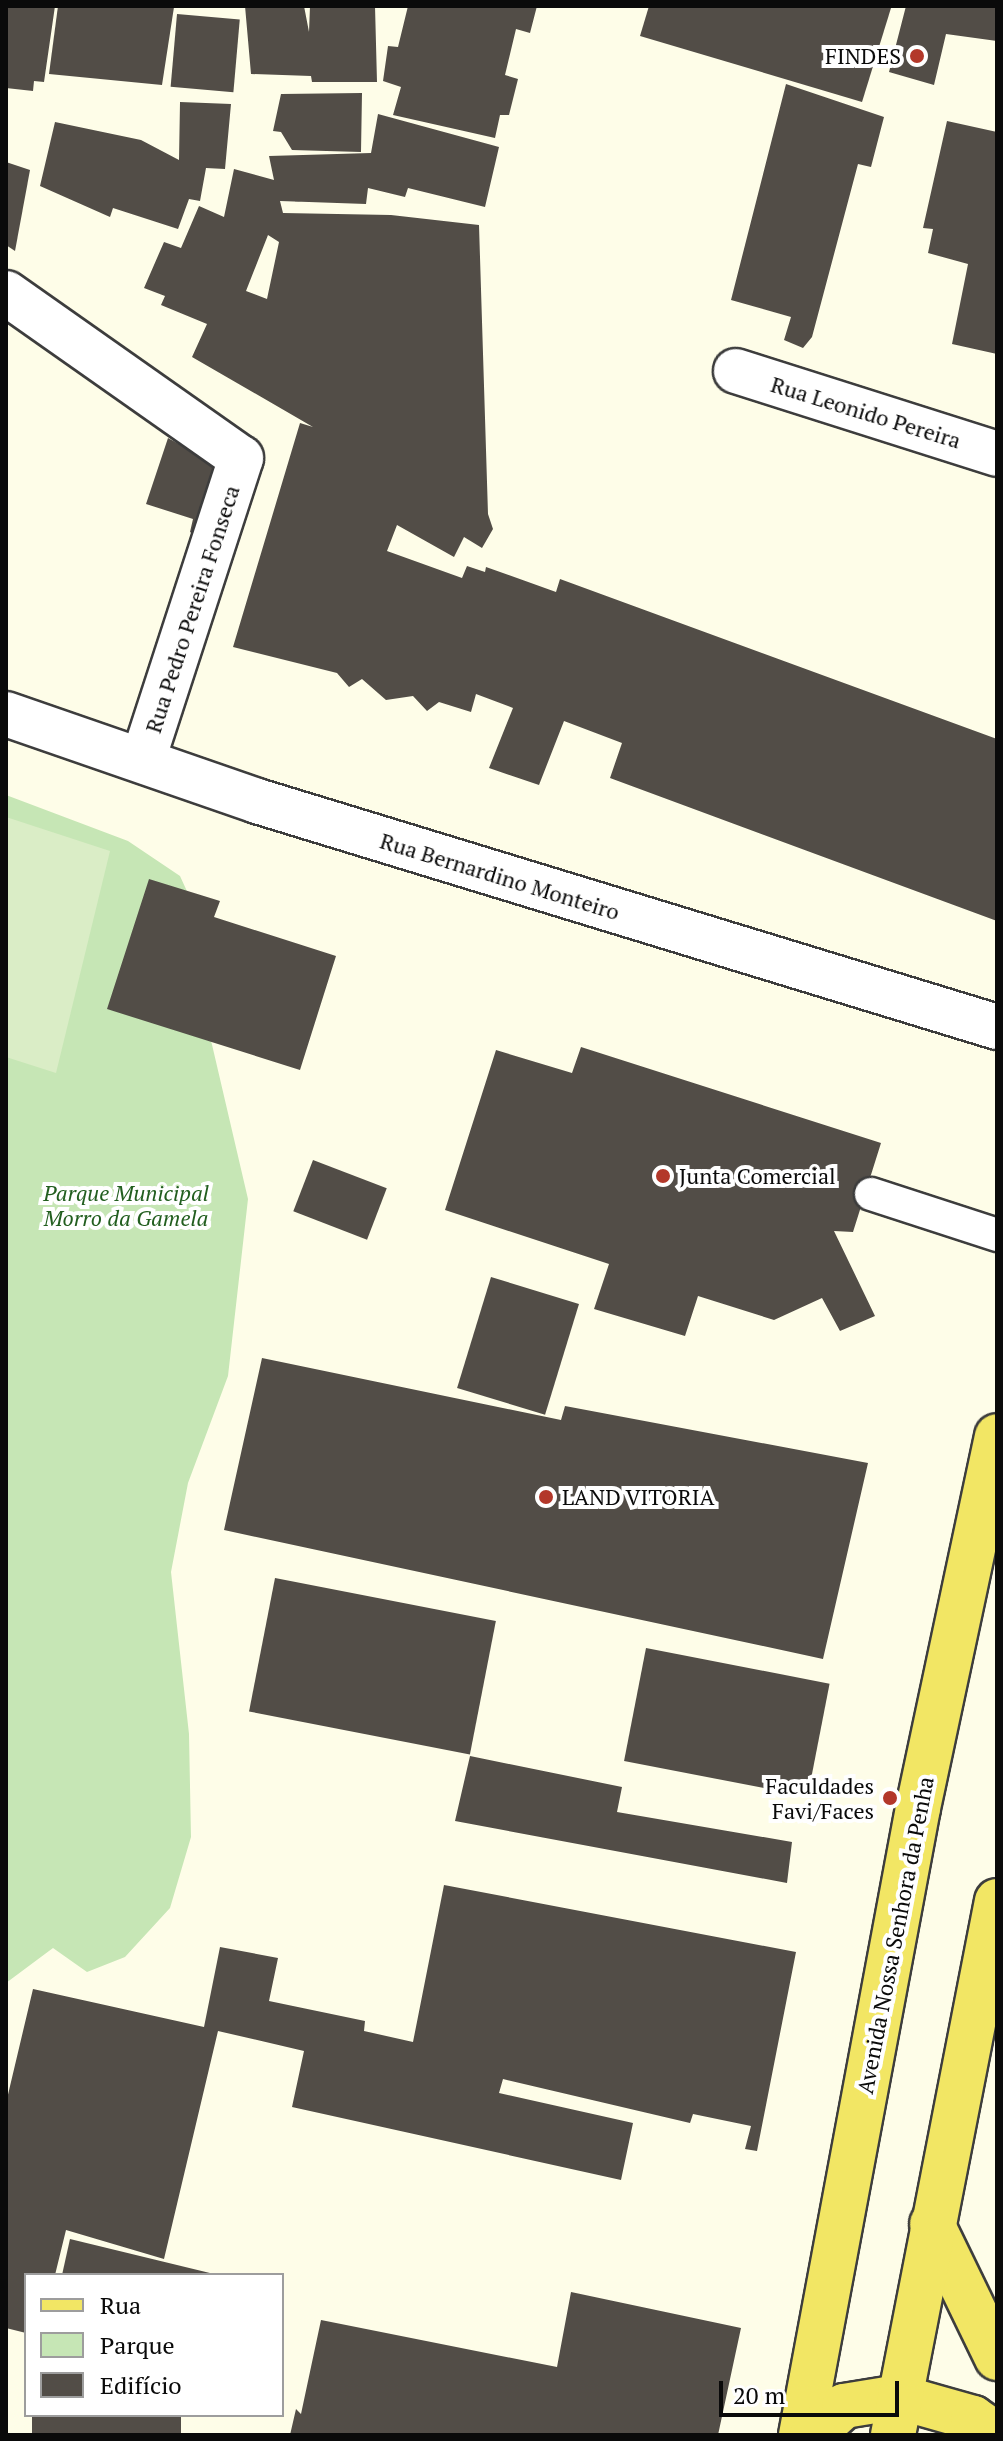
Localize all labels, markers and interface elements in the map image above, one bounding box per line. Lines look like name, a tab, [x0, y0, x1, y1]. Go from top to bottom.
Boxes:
place label: FINDES	[825, 43, 901, 69]
marker: FINDES	[908, 47, 926, 65]
street label: Rua Leonido Pereira	[768, 371, 964, 453]
street label: Rua Pedro Pereira Fonseca	[140, 482, 244, 736]
street label: Rua Bernardino Monteiro	[377, 827, 623, 925]
place label: Junta Comercial	[679, 1163, 836, 1189]
marker: Junta Comercial	[654, 1167, 672, 1185]
park label: Parque Municipal Morro da Gamela	[43, 1179, 209, 1230]
place label: LAND VITORIA	[562, 1484, 715, 1510]
marker: LAND VITORIA	[537, 1488, 555, 1506]
place label: Faculdades Favi/Faces	[765, 1772, 874, 1824]
street label: Avenida Nossa Senhora da Penha	[851, 1774, 939, 2096]
marker: Faculdades Favi/Faces	[881, 1789, 899, 1807]
legend	[24, 2273, 284, 2417]
text: Rua	[100, 2289, 141, 2321]
text: Parque	[100, 2329, 175, 2361]
scale bar	[723, 2365, 903, 2415]
text: Edifício	[100, 2369, 182, 2401]
text: 20 m	[733, 2379, 785, 2411]

